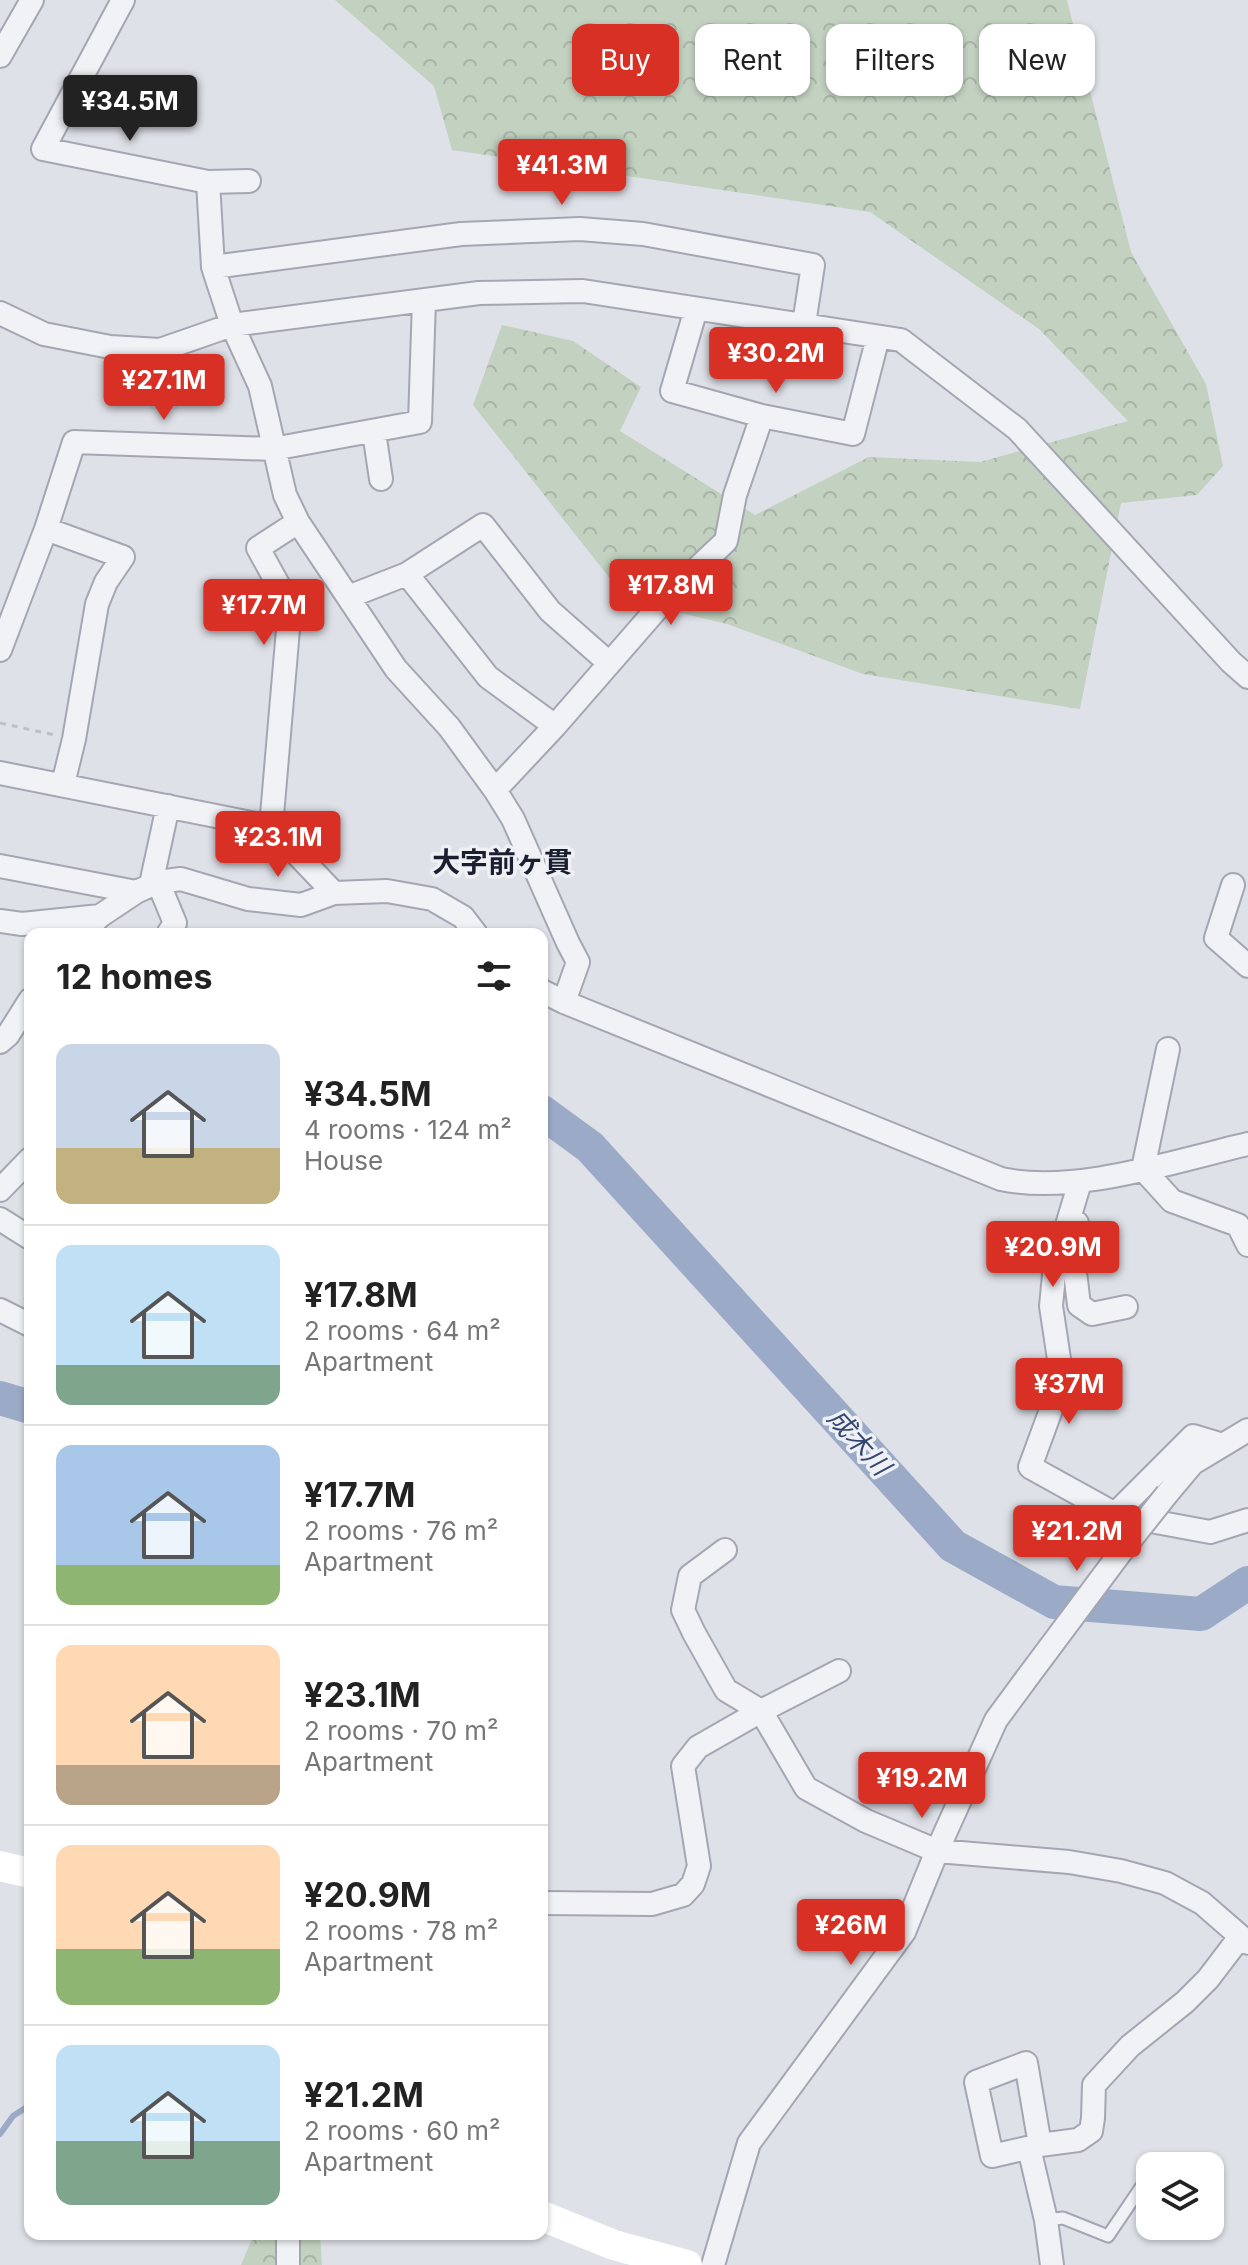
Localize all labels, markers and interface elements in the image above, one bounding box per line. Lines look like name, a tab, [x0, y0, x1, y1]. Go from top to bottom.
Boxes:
chip: Buy	[572, 24, 679, 96]
chip: Rent	[695, 24, 810, 96]
chip: Filters	[826, 24, 963, 96]
chip: New	[979, 24, 1095, 96]
pin: ¥34.5M	[65, 75, 195, 143]
text: ¥34.5M	[81, 85, 179, 116]
pin: ¥41.3M	[497, 139, 627, 207]
text: ¥41.3M	[516, 149, 608, 180]
pin: ¥30.2M	[711, 327, 841, 395]
text: ¥30.2M	[727, 337, 825, 368]
pin: ¥27.1M	[99, 354, 229, 422]
text: ¥27.1M	[122, 364, 206, 395]
pin: ¥17.8M	[606, 559, 736, 627]
text: ¥17.8M	[627, 569, 715, 600]
pin: ¥17.7M	[199, 579, 329, 647]
text: ¥17.7M	[221, 589, 307, 620]
pin: ¥23.1M	[213, 811, 343, 879]
text: ¥23.1M	[233, 821, 323, 852]
district label: 大字前ヶ貫	[432, 845, 572, 879]
icon: filters	[472, 954, 516, 998]
text: 12 homes	[56, 956, 212, 997]
text: ¥34.5M	[304, 1073, 432, 1114]
icon: home	[120, 1076, 216, 1172]
text: 4 rooms · 124 m²	[304, 1114, 512, 1145]
text: House	[304, 1145, 383, 1176]
pin: ¥20.9M	[988, 1221, 1118, 1289]
text: ¥20.9M	[1004, 1231, 1102, 1262]
text: ¥17.8M	[304, 1274, 418, 1315]
icon: home	[120, 1277, 216, 1373]
text: 2 rooms · 64 m²	[304, 1315, 501, 1346]
text: Apartment	[304, 1346, 433, 1377]
pin: ¥37M	[1022, 1358, 1116, 1426]
text: ¥37M	[1034, 1368, 1104, 1399]
water label: 成木川	[822, 1402, 899, 1483]
text: ¥17.7M	[304, 1474, 416, 1515]
icon: home	[120, 1477, 216, 1573]
pin: ¥21.2M	[1012, 1505, 1142, 1573]
text: 2 rooms · 76 m²	[304, 1515, 498, 1546]
text: ¥21.2M	[1031, 1515, 1123, 1546]
text: Apartment	[304, 1546, 433, 1577]
text: ¥23.1M	[304, 1674, 421, 1715]
icon: home	[120, 1677, 216, 1773]
text: 2 rooms · 70 m²	[304, 1715, 499, 1746]
text: Apartment	[304, 1746, 433, 1777]
pin: ¥19.2M	[857, 1752, 987, 1820]
text: ¥19.2M	[876, 1762, 968, 1793]
text: ¥20.9M	[304, 1874, 431, 1915]
icon: home	[120, 1877, 216, 1973]
pin: ¥26M	[804, 1899, 898, 1967]
text: ¥26M	[815, 1909, 887, 1940]
text: 2 rooms · 78 m²	[304, 1915, 498, 1946]
text: Apartment	[304, 1946, 433, 1977]
text: ¥21.2M	[304, 2074, 424, 2115]
icon: home	[120, 2077, 216, 2173]
text: 2 rooms · 60 m²	[304, 2115, 500, 2146]
text: Apartment	[304, 2146, 433, 2177]
map controls	[1136, 2152, 1224, 2240]
button: layers	[1136, 2152, 1224, 2240]

